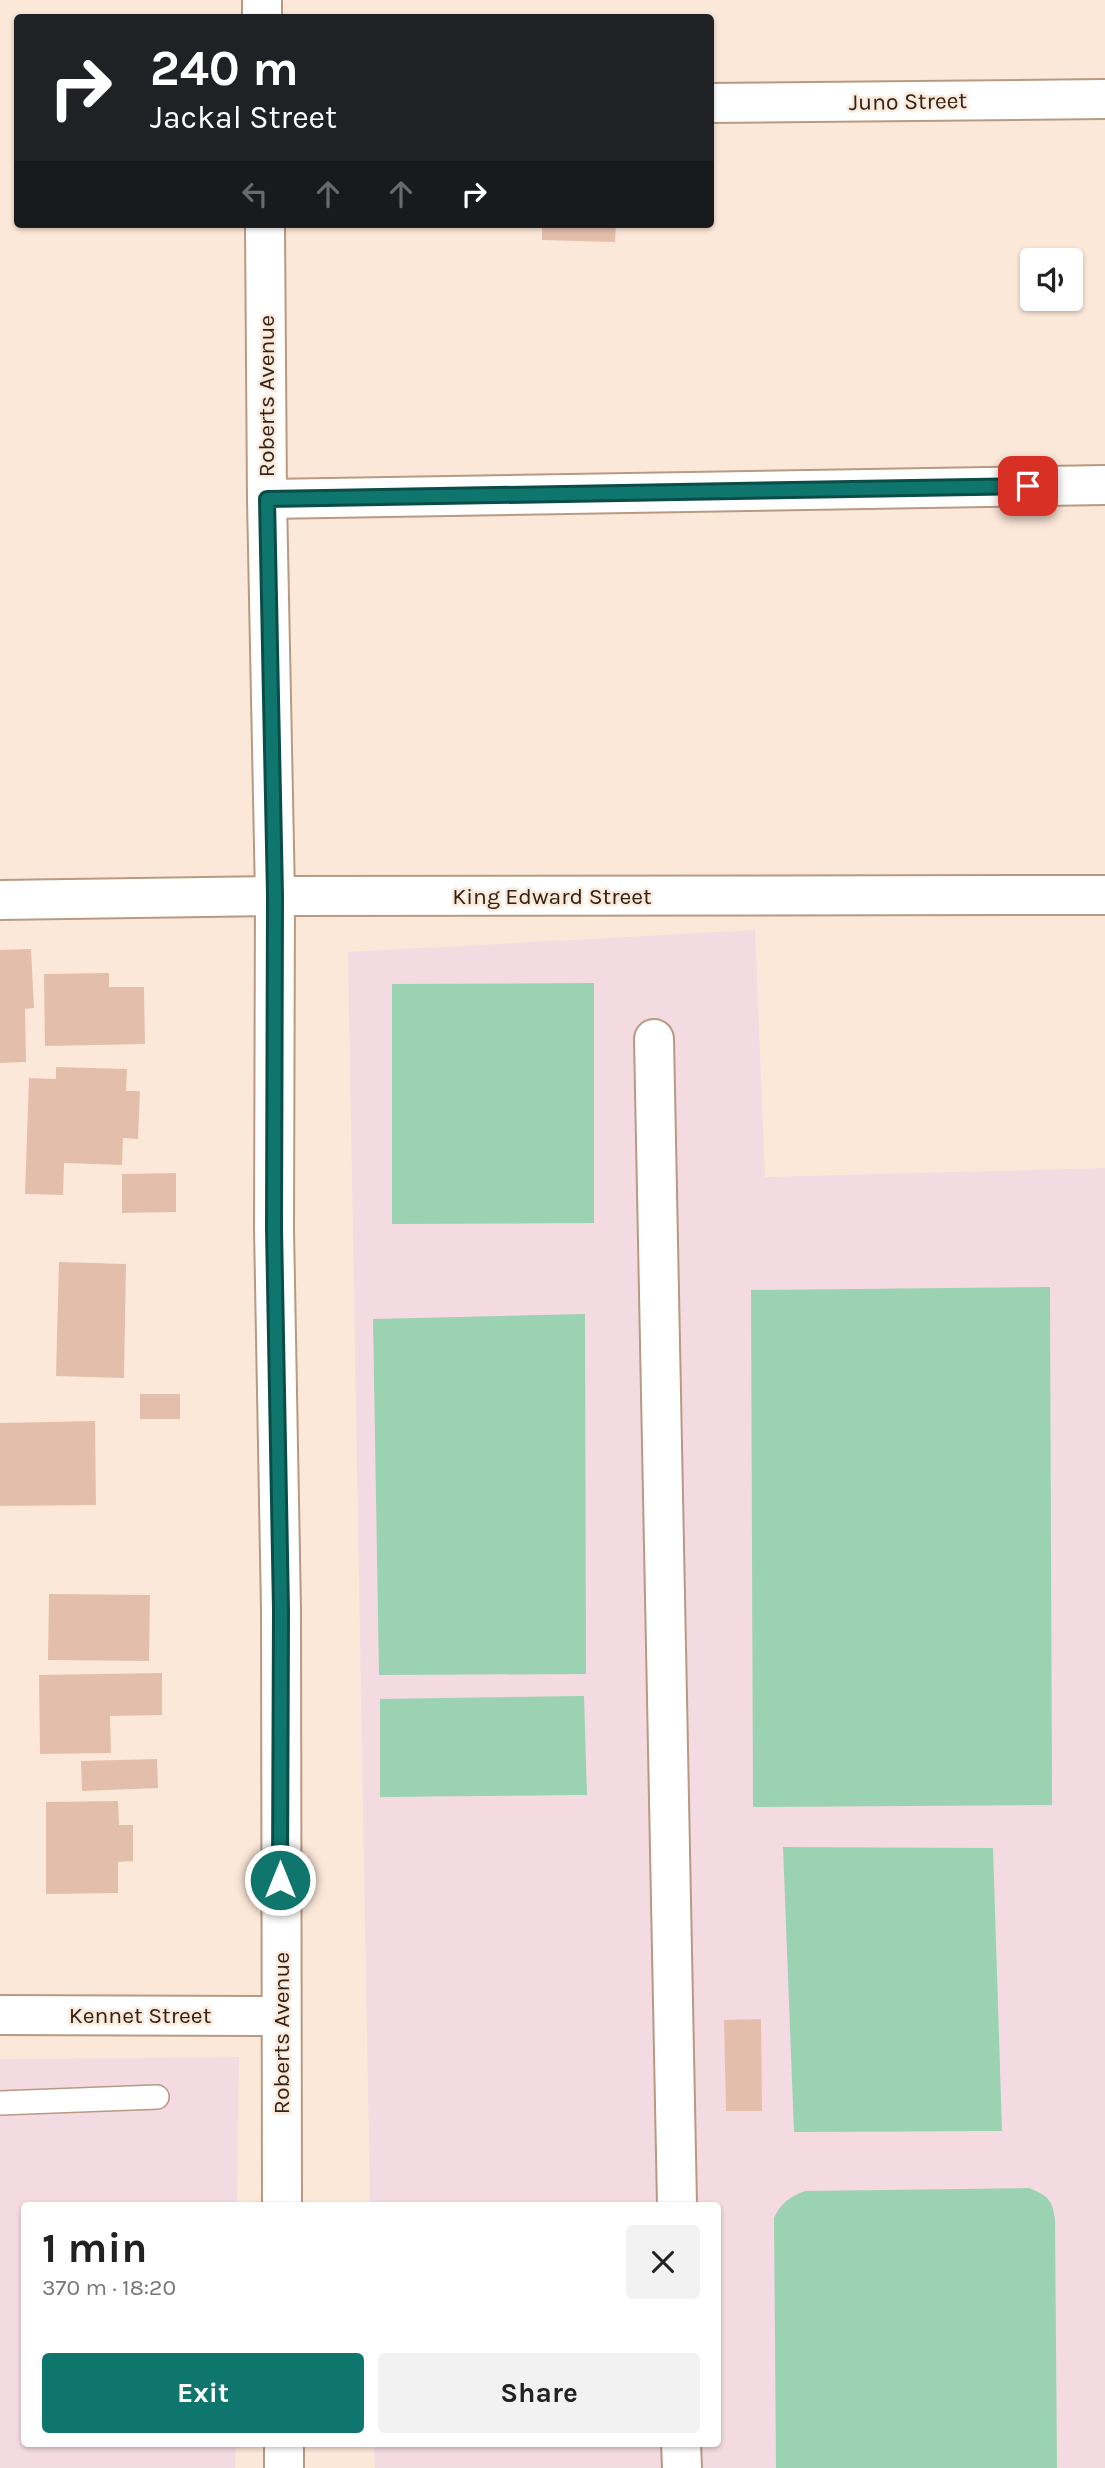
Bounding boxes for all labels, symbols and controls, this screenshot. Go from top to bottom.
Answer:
text: 240 m [150,40,299,97]
icon: right [35,42,126,133]
street label: Juno Street [849,87,968,116]
text: Jackal Street [150,99,337,136]
icon: left [236,175,274,213]
icon: ahead [309,175,347,213]
icon: ahead [382,175,420,213]
icon: right [455,175,493,213]
map controls [1020,248,1083,311]
button: sound [1020,248,1083,311]
street label: Roberts Avenue [253,315,280,477]
pin [998,456,1058,516]
icon: arrive [1009,467,1047,505]
street label: King Edward Street [452,883,652,910]
position arrow [243,1843,317,1917]
street label: Roberts Avenue [268,1952,295,2114]
street label: Kennet Street [69,2002,212,2029]
text: 1 min [42,2223,147,2273]
button: close [626,2225,700,2299]
text: 370 m · 18:20 [42,2274,176,2301]
button: Exit [42,2353,364,2433]
button: Share [378,2353,700,2433]

